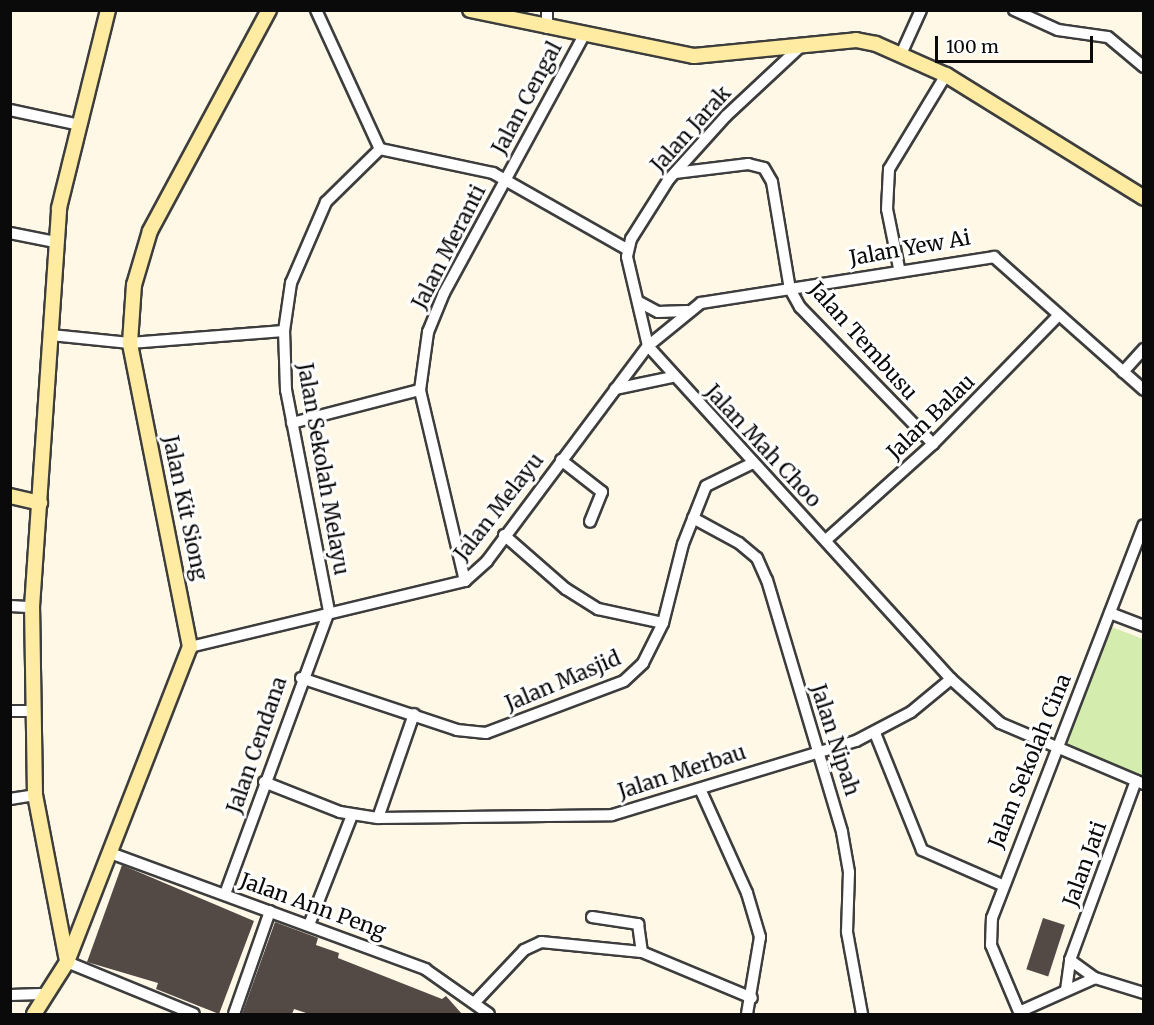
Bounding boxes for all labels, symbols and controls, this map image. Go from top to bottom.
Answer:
scale bar [938,24,1096,62]
text: 100 m [946,35,999,58]
street label: Jalan Cengal [487,37,567,159]
street label: Jalan Jarak [646,81,736,177]
street label: Jalan Meranti [407,181,491,313]
street label: Jalan Yew Ai [847,225,973,271]
street label: Jalan Tembusu [803,277,923,405]
street label: Jalan Sekolah Melayu [292,361,354,577]
street label: Jalan Balau [882,369,980,465]
street label: Jalan Mah Choo [700,379,826,513]
street label: Jalan Kit Siong [157,433,213,583]
street label: Jalan Melayu [449,448,549,566]
street label: Jalan Masjid [501,645,625,717]
street label: Jalan Sekolah Cina [984,670,1076,852]
street label: Jalan Cendana [222,673,292,817]
street label: Jalan Nipah [805,681,865,799]
street label: Jalan Merbau [615,739,749,805]
street label: Jalan Jati [1058,818,1112,910]
street label: Jalan Ann Peng [237,868,389,944]

